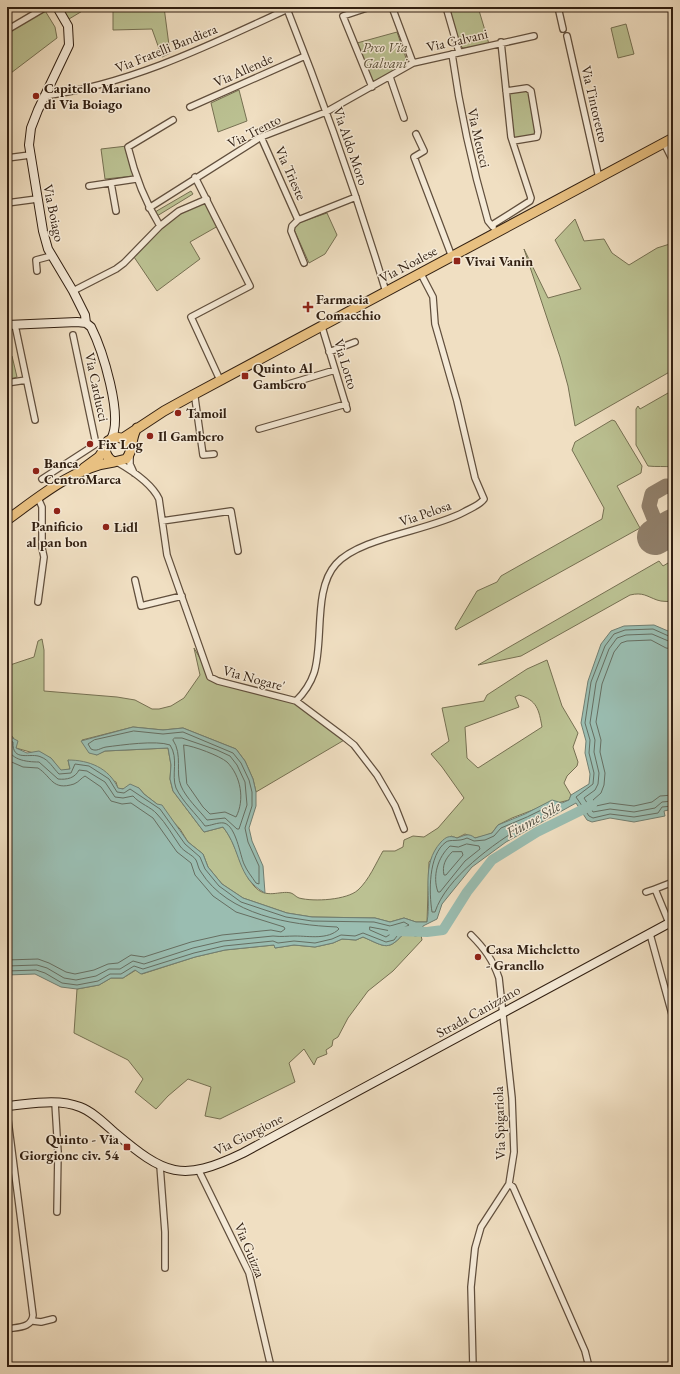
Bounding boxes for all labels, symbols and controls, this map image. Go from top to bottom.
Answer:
street label: Via Fratelli Bandiera [112,19,220,77]
street label: Via Galvani [425,24,490,56]
park label: Prco Via Galvani [362,38,408,72]
street label: Via Allende [211,49,276,91]
street label: Via Tintoretto [577,64,613,144]
place label: Capitello Mariano di Via Boiago [44,79,151,113]
marker: Capitello Mariano di Via Boiago [31,91,41,101]
street label: Via Aldo Moro [329,104,373,188]
street label: Via Meucci [463,106,495,170]
street label: Via Trento [224,110,284,152]
street label: Via Trieste [271,143,311,203]
street label: Via Boiago [39,183,69,243]
street label: Via Noalese [376,241,441,287]
place label: Vivai Vanin [465,252,533,270]
marker: Vivai Vanin [452,256,462,266]
place label: Farmacia Comacchio [316,290,381,324]
marker: Farmacia Comacchio [303,302,313,312]
street label: Via Lotto [330,337,362,391]
street label: Via Carducci [81,351,113,424]
place label: Quinto Al Gambero [253,359,313,393]
marker: Quinto Al Gambero [240,371,250,381]
place label: Tamoil [186,404,227,422]
marker: Tamoil [173,408,183,418]
place label: Il Gambero [158,427,224,445]
marker: Il Gambero [145,431,155,441]
place label: Fix Log [98,435,144,453]
marker: Fix Log [85,439,95,449]
place label: Banca CentroMarca [44,454,122,488]
marker: Banca CentroMarca [31,466,41,476]
street label: Via Pelosa [397,496,454,530]
marker: Panificio al pan bon [52,506,62,516]
place label: Panificio al pan bon [26,517,88,551]
place label: Lidl [114,518,138,536]
marker: Lidl [101,522,111,532]
street label: Via Nogare' [221,661,287,695]
water label: Fiume Sile [501,796,565,842]
place label: Casa Micheletto - Granello [486,940,580,974]
marker: Casa Micheletto - Granello [473,952,483,962]
street label: Strada Canizzano [433,980,523,1042]
street label: Via Spigariola [489,1086,509,1160]
street label: Via Giorgione [210,1109,286,1159]
place label: Quinto - Via Giorgione civ. 54 [19,1130,120,1164]
marker: Quinto - Via Giorgione civ. 54 [122,1142,132,1152]
street label: Via Guizza [230,1220,270,1281]

